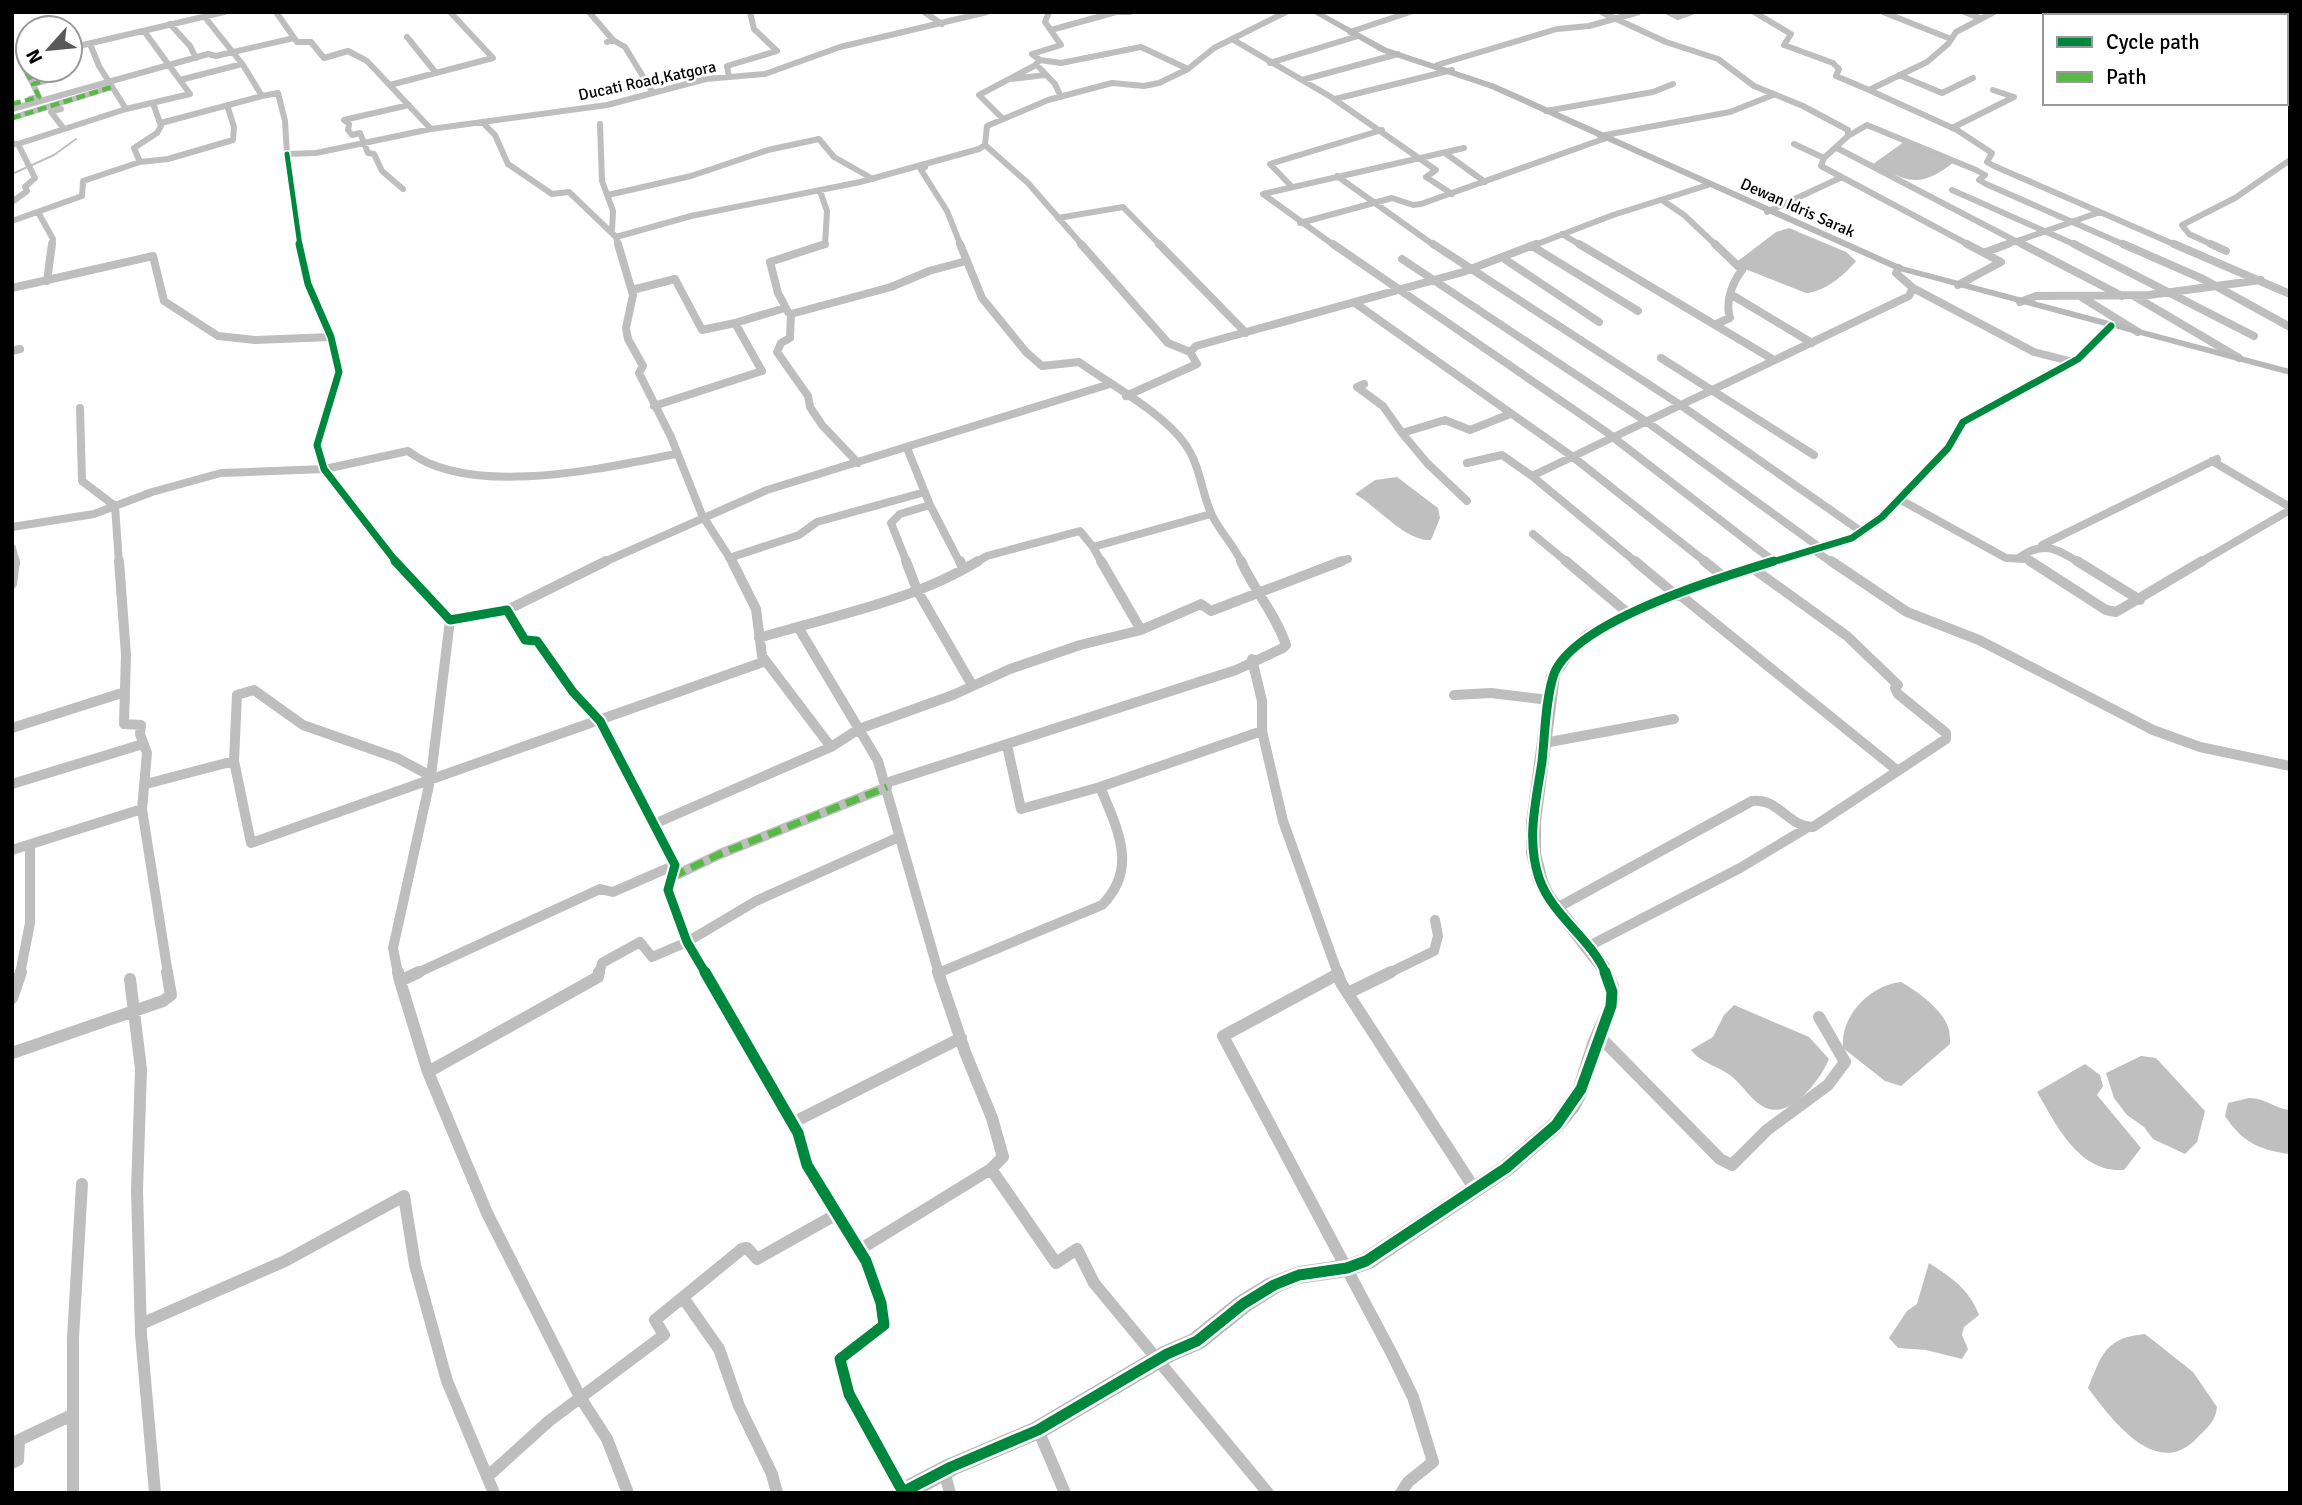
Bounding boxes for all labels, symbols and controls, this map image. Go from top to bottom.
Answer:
north arrow [14,14,84,84]
legend [2043,14,2288,105]
text: Cycle path [2106,29,2200,55]
text: N [21,45,48,68]
street label: Ducati Road,Katgora [576,57,718,105]
text: Path [2106,64,2147,90]
street label: Dewan Idris Sarak [1737,174,1858,242]

